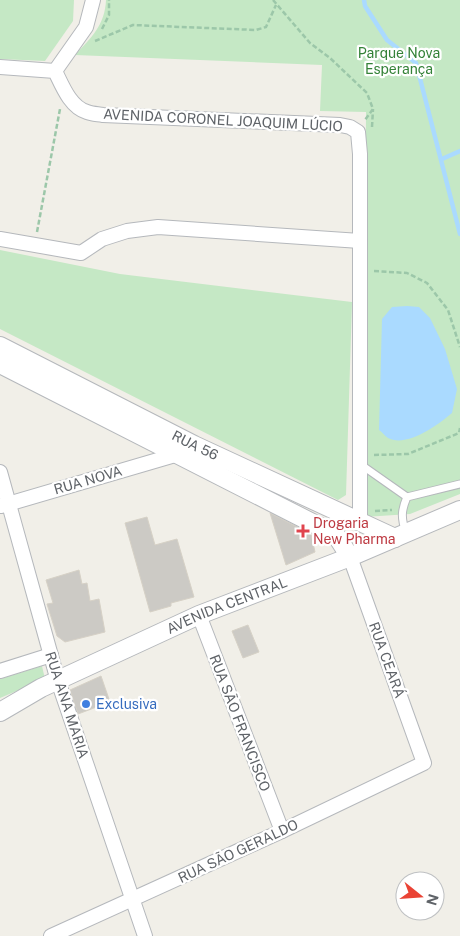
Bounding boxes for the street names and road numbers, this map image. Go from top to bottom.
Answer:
street label: AVENIDA CORONEL JOAQUIM LÚCIO [103,104,343,134]
street label: RUA 56 [169,427,221,463]
street label: RUA NOVA [52,463,124,497]
street label: AVENIDA CENTRAL [164,574,289,637]
street label: RUA CEARÁ [366,620,409,700]
street label: RUA ANA MARIA [42,650,92,761]
street label: RUA SÃO FRANCISCO [207,652,274,794]
street label: RUA SÃO GERALDO [175,815,301,886]

